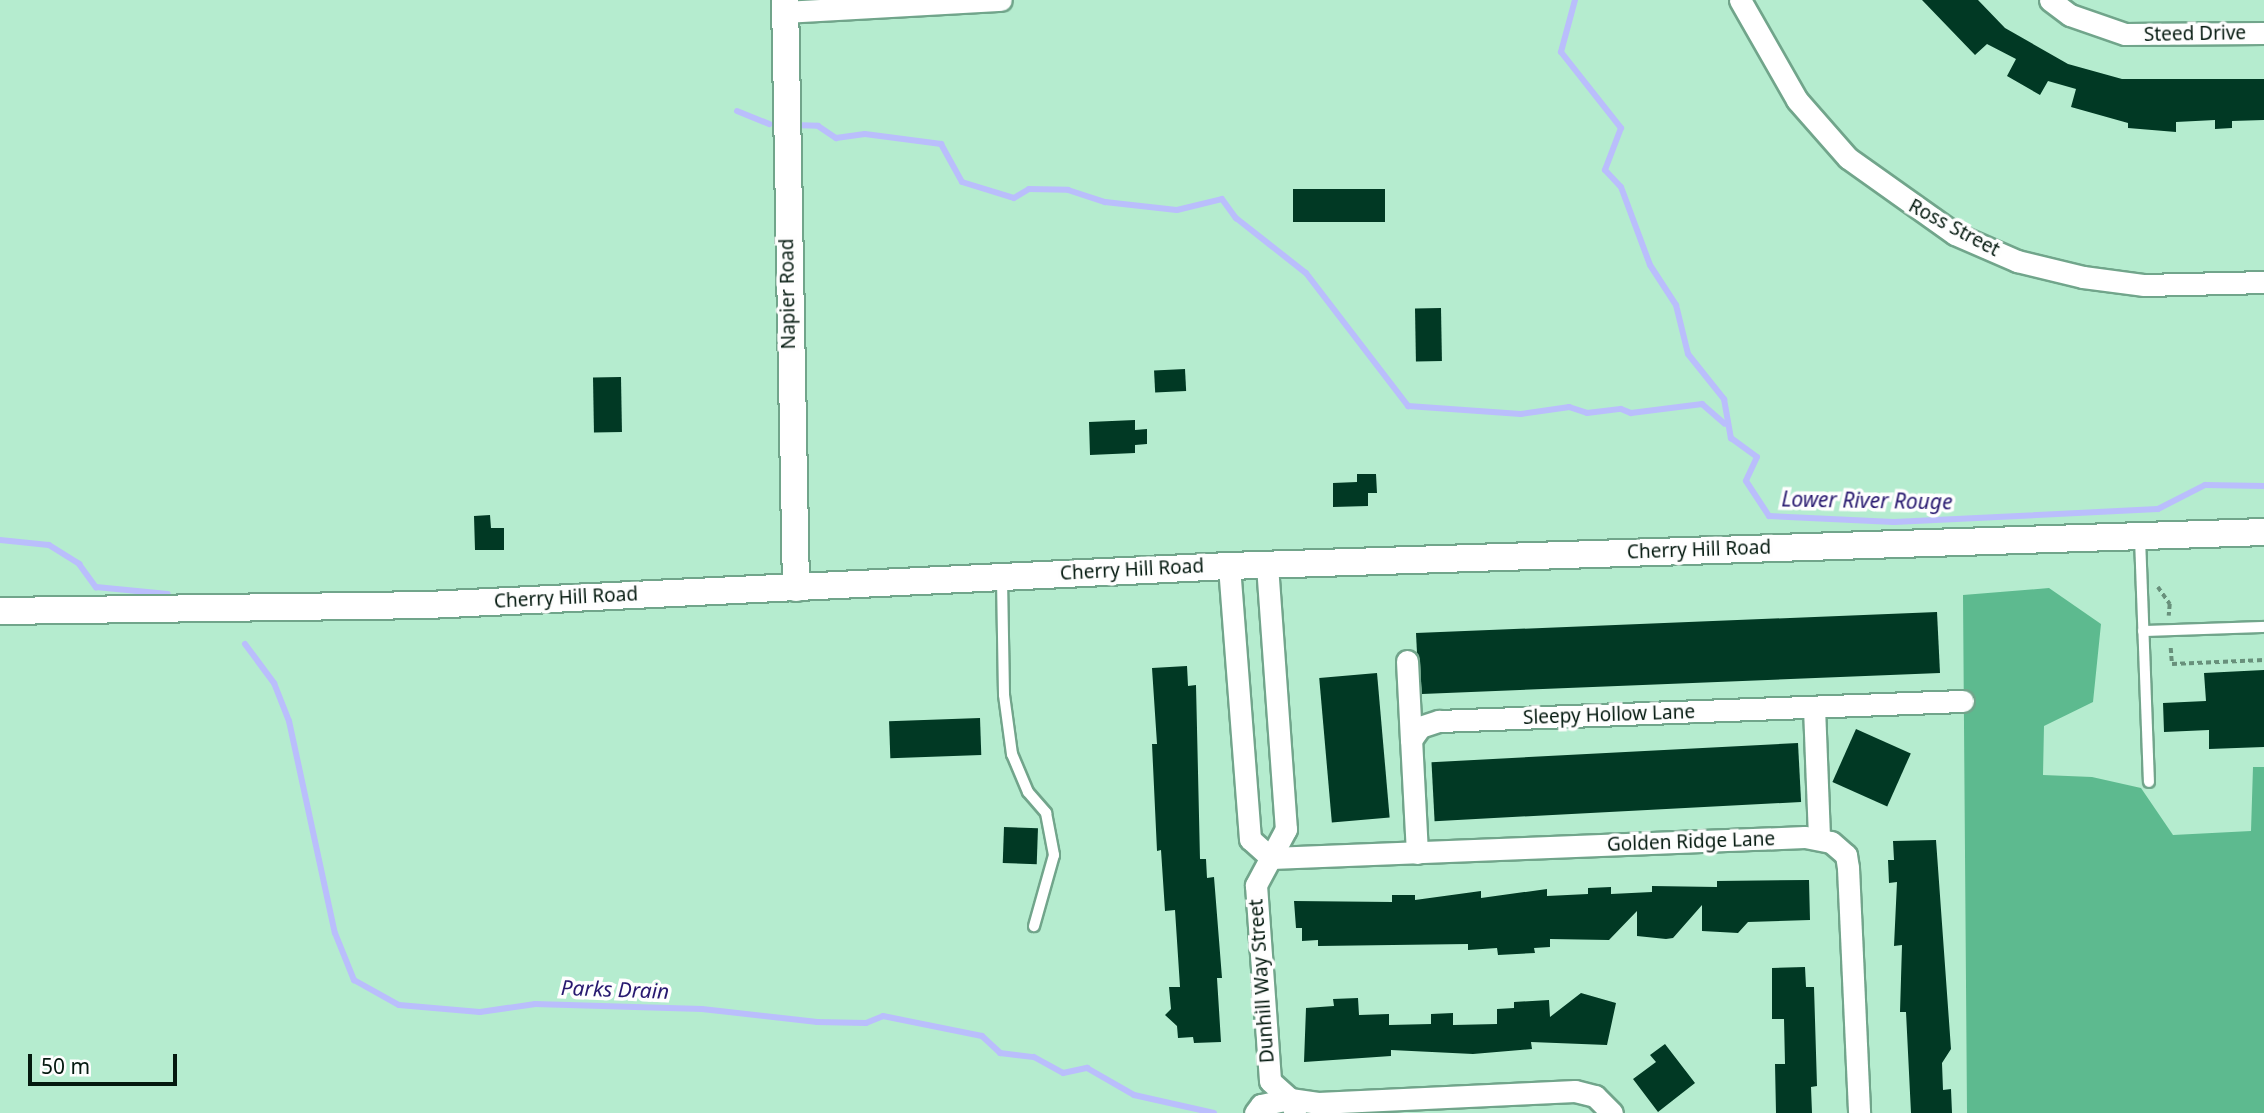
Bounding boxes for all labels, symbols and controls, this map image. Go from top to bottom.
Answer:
street label: Steed Drive [2144,22,2246,46]
street label: Ross Street [1905,195,2003,261]
street label: Napier Road [776,238,800,350]
water label: Lower River Rouge [1781,486,1953,514]
street label: Cherry Hill Road [1627,536,1771,564]
street label: Cherry Hill Road [1059,555,1205,585]
street label: Cherry Hill Road [493,583,639,613]
street label: Sleepy Hollow Lane [1523,701,1695,729]
street label: Golden Ridge Lane [1607,828,1775,856]
street label: Dunhill Way Street [1245,898,1279,1064]
water label: Parks Drain [560,975,670,1003]
scale bar [32,1040,180,1084]
text: 50 m [41,1052,90,1080]

